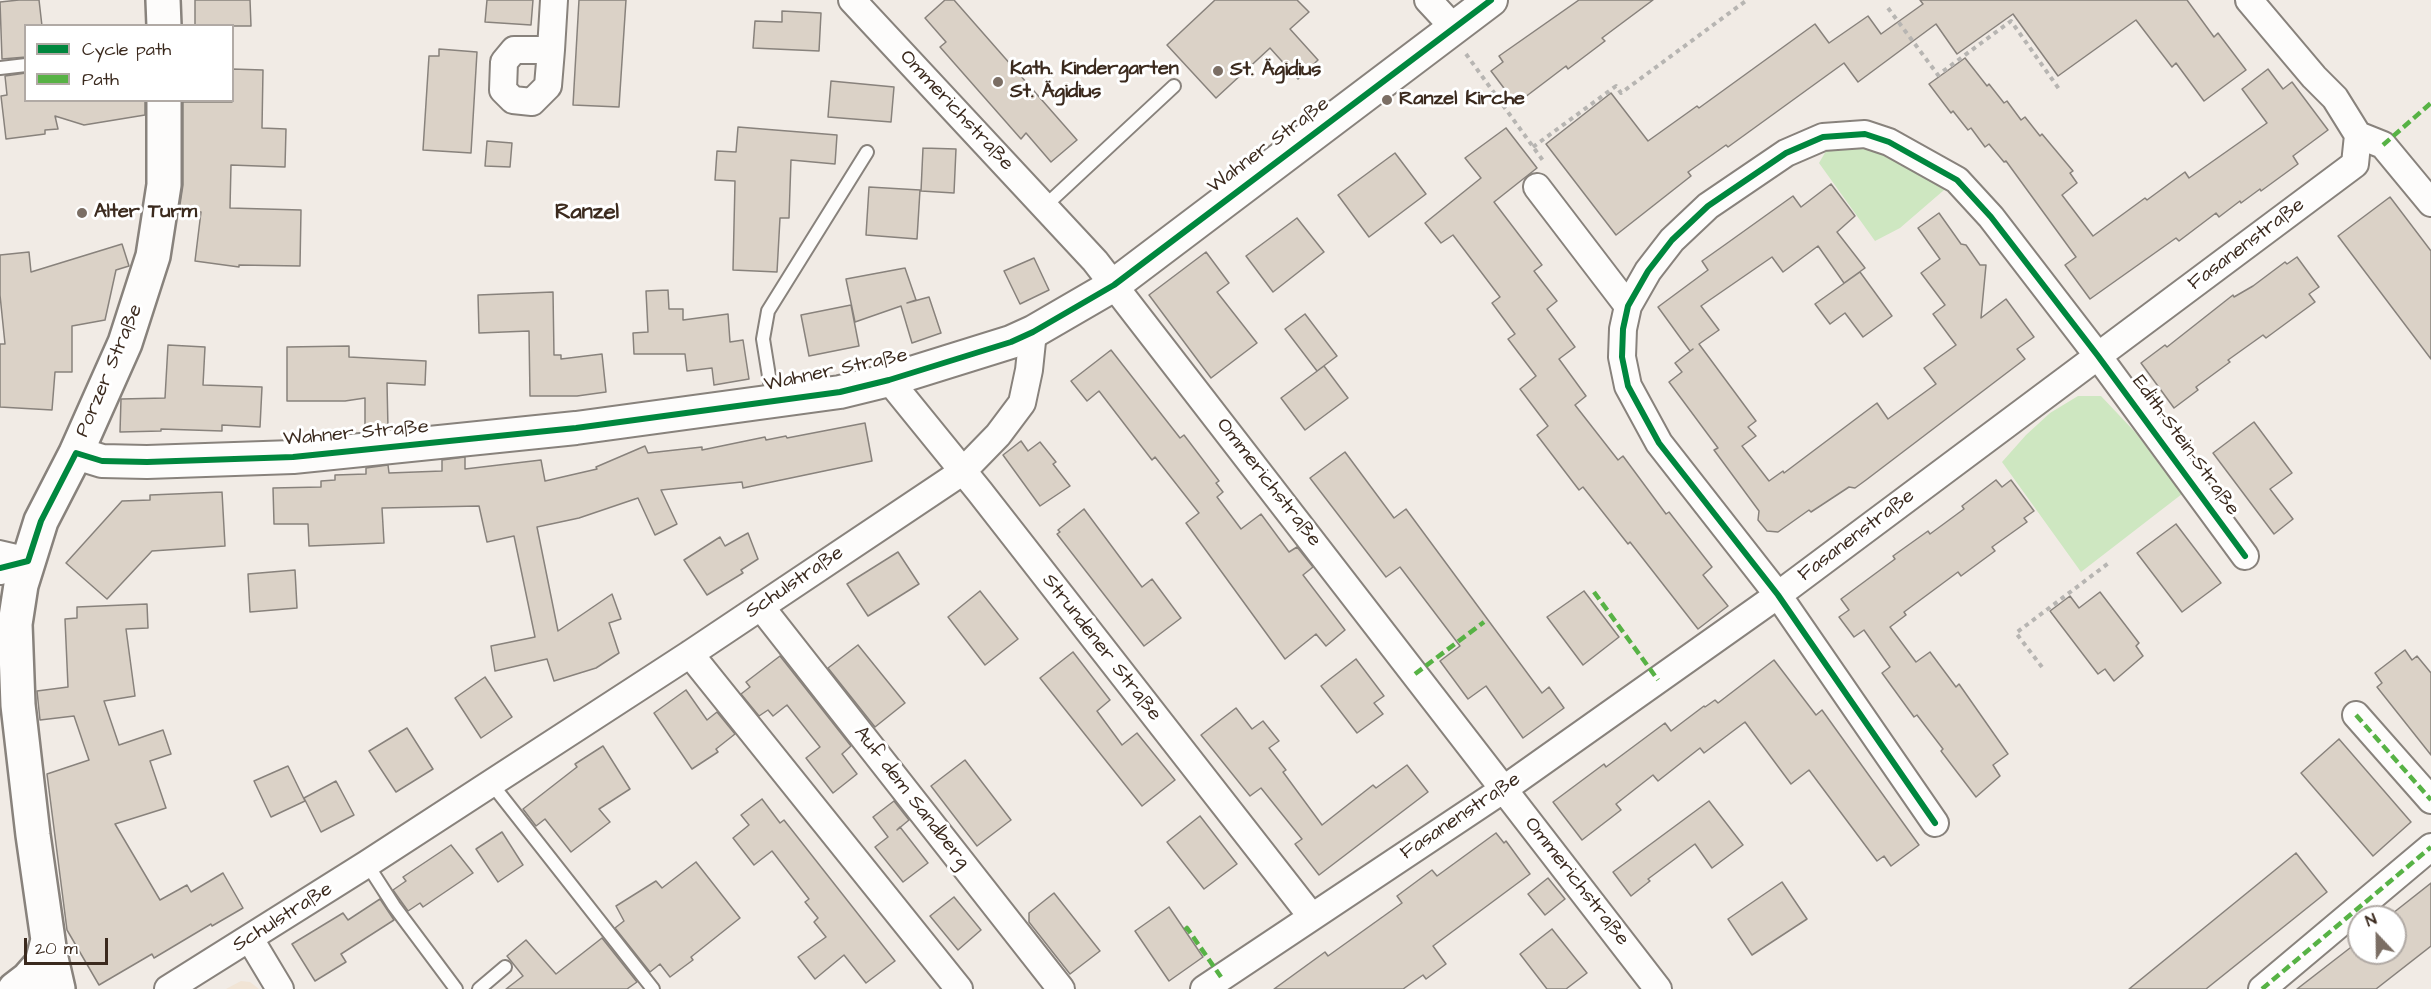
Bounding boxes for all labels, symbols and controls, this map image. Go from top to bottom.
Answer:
legend [24,24,234,102]
text: Cycle path [82,37,171,62]
street label: Ommerichstraße [894,46,1018,176]
place label: Kath. Kindergarten St. Ägidius [1010,58,1179,105]
place label: St. Ägidius [1230,59,1321,83]
marker: St. Ägidius [1211,64,1225,78]
text: Path [82,67,119,92]
marker: Kath. Kindergarten St. Ägidius [991,75,1005,89]
place label: Ranzel Kirche [1399,88,1525,112]
street label: Wahner Straße [1204,93,1334,199]
marker: Ranzel Kirche [1380,93,1394,107]
street label: Fasanenstraße [2184,193,2310,297]
district label: Ranzel [555,200,619,226]
place label: Alter Turm [94,201,197,225]
marker: Alter Turm [75,206,89,220]
street label: Porzer Straße [71,301,149,441]
street label: Wahner Straße [762,344,910,398]
street label: Edith-Stein-Straße [2126,371,2244,521]
street label: Ommerichstraße [1210,414,1326,552]
street label: Wahner Straße [282,416,430,452]
street label: Fasanenstraße [1794,484,1920,588]
street label: Schulstraße [741,541,849,625]
street label: Strundener Straße [1036,570,1166,726]
street label: Auf dem Sandberg [848,722,974,874]
street label: Fasanenstraße [1396,768,1526,866]
street label: Ommerichstraße [1518,813,1634,951]
street label: Schulstraße [229,878,337,958]
north arrow [2347,905,2407,965]
text: N [2362,908,2380,932]
scale bar [27,926,111,964]
text: 20 m [35,936,78,961]

